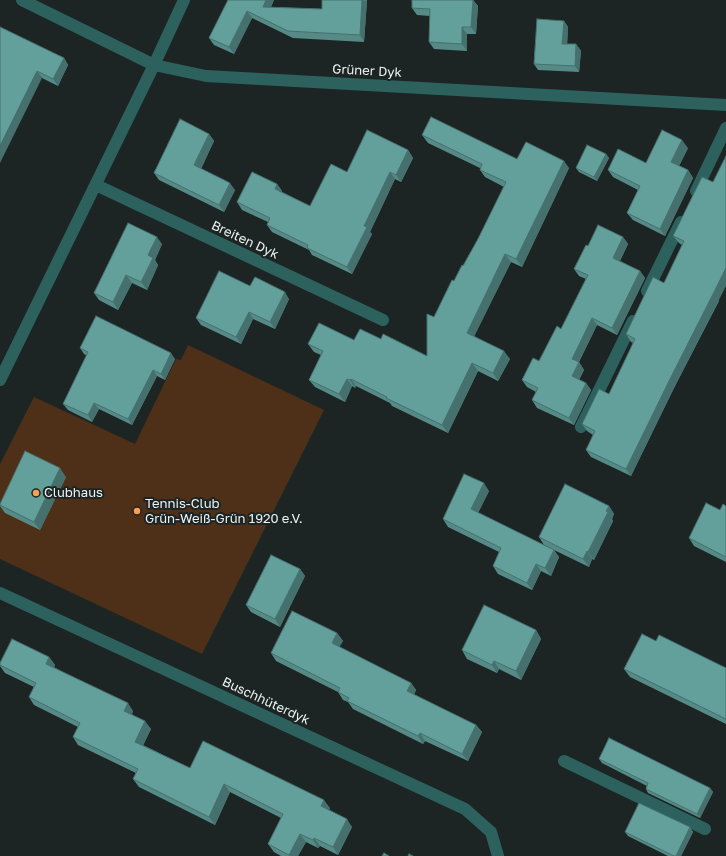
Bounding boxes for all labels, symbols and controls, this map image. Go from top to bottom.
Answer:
street label: Grüner Dyk [332,61,402,81]
street label: Breiten Dyk [209,218,281,262]
place label: Clubhaus [44,485,103,501]
marker: Clubhaus [31,488,41,498]
place label: Tennis-Club Grün-Weiß-Grün 1920 e.V. [145,496,303,527]
marker: Tennis-Club Grün-Weiß-Grün 1920 e.V. [132,506,142,516]
street label: Buschhüterdyk [220,674,312,728]

